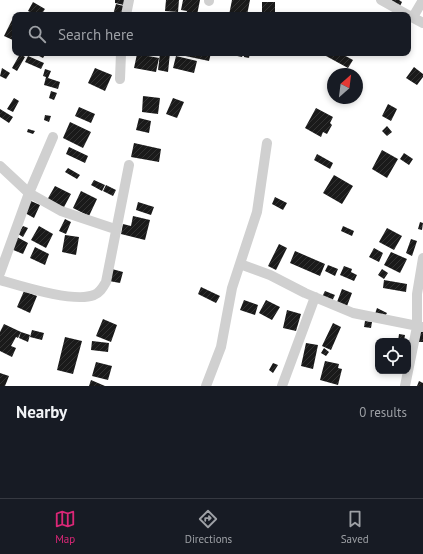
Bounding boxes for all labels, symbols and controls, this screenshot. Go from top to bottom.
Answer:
search box [12,12,411,56]
icon: search [26,23,48,45]
text: Search here [58,25,134,44]
north arrow [327,68,363,104]
map controls [375,338,411,374]
button: locate [375,338,411,374]
text: Nearby [16,401,67,423]
text: 0 results [359,404,407,421]
tab: Map [54,508,76,546]
tab: Directions [185,508,232,546]
tab: Saved [341,508,369,546]

